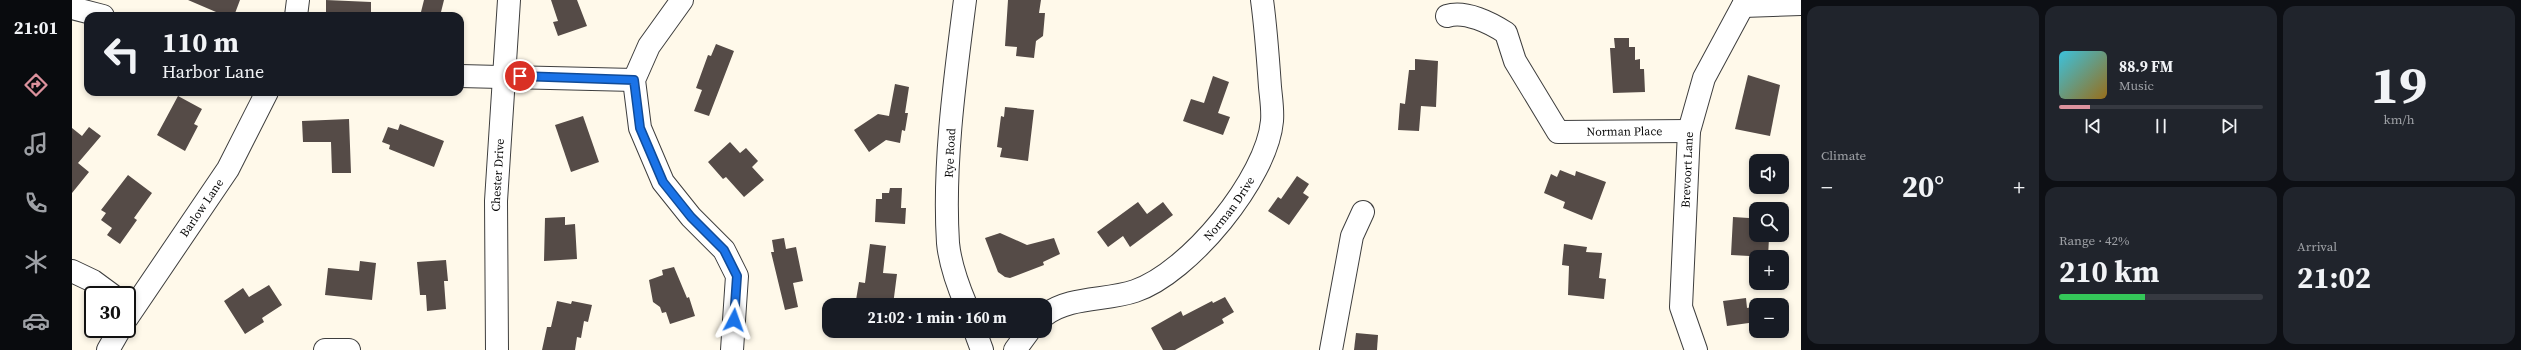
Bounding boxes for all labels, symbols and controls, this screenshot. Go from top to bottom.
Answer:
text: 21:01 [14,15,58,40]
text: 110 m [162,23,239,61]
icon: left [96,28,148,80]
text: 19 [2371,49,2427,120]
text: 88.9 FM [2119,56,2173,77]
text: Harbor Lane [162,59,264,84]
pin [503,59,537,93]
icon: arrive [509,65,531,87]
icon: directions [22,71,50,99]
text: Music [2119,77,2154,94]
text: km/h [2384,111,2414,128]
icon: previous [2082,115,2104,137]
icon: pause [2150,115,2172,137]
icon: next [2218,115,2240,137]
street label: Norman Place [1586,123,1662,140]
street label: Rye Road [941,128,959,178]
icon: music [22,130,50,158]
street label: Brevoort Lane [1678,131,1697,208]
street label: Chester Drive [488,138,508,212]
text: Climate [1821,147,1866,164]
map controls [1749,154,1789,338]
button: sound [1749,154,1789,194]
text: 20° [1902,166,1944,207]
text: − [1821,172,1833,202]
text: + [2013,172,2025,202]
street label: Norman Drive [1200,174,1258,244]
street label: Barlow Lane [176,176,227,240]
icon: phone [22,189,50,217]
button: search [1749,202,1789,242]
text: Range · 42% [2059,232,2130,249]
text: Arrival [2297,238,2337,255]
icon: climate [22,248,50,276]
button: + [1749,250,1789,290]
text: 210 km [2059,251,2159,292]
text: 21:02 [2297,257,2371,298]
speed limit sign: 30 [84,286,136,338]
button: − [1749,298,1789,338]
position arrow [713,299,755,341]
icon: car [22,307,50,335]
text: 21:02 · 1 min · 160 m [868,307,1007,328]

